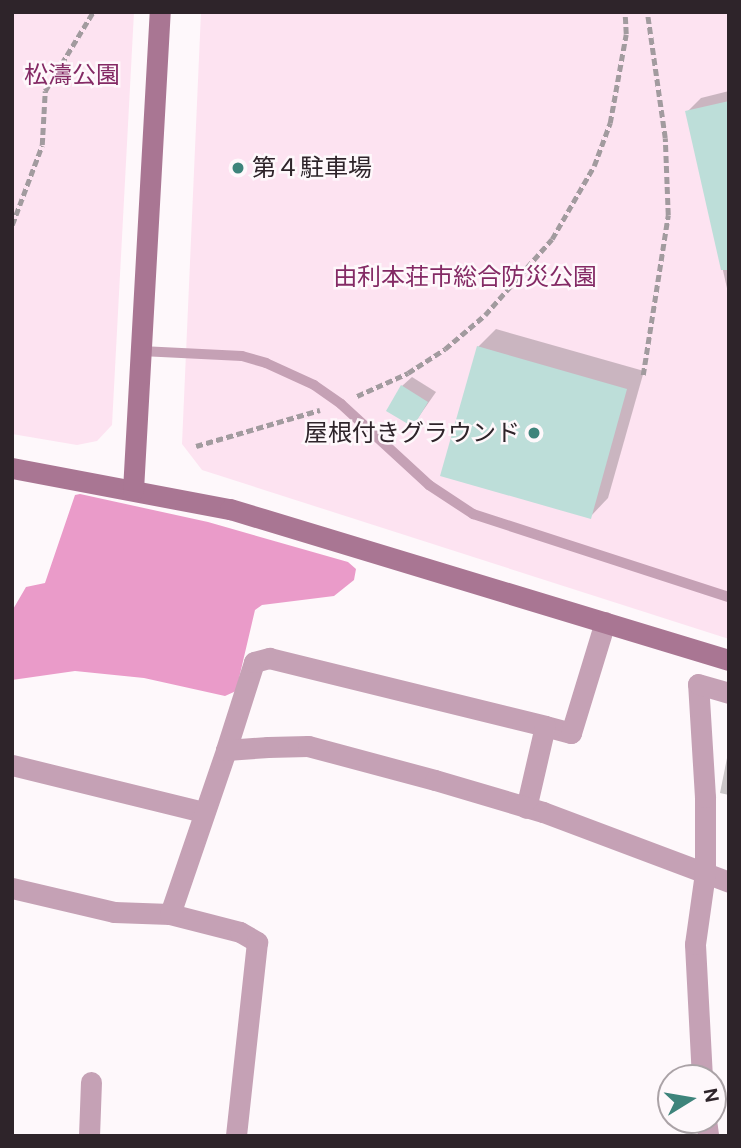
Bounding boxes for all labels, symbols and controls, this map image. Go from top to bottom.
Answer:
park label: 松濤公園 [24,61,120,89]
place label: 第４駐車場 [252,154,372,182]
marker: 第４駐車場 [230,160,246,176]
park label: 由利本荘市総合防災公園 [333,263,597,291]
place label: 屋根付きグラウンド [304,419,520,447]
marker: 屋根付きグラウンド [526,425,542,441]
north arrow [657,1064,727,1134]
text: N [698,1086,725,1104]

